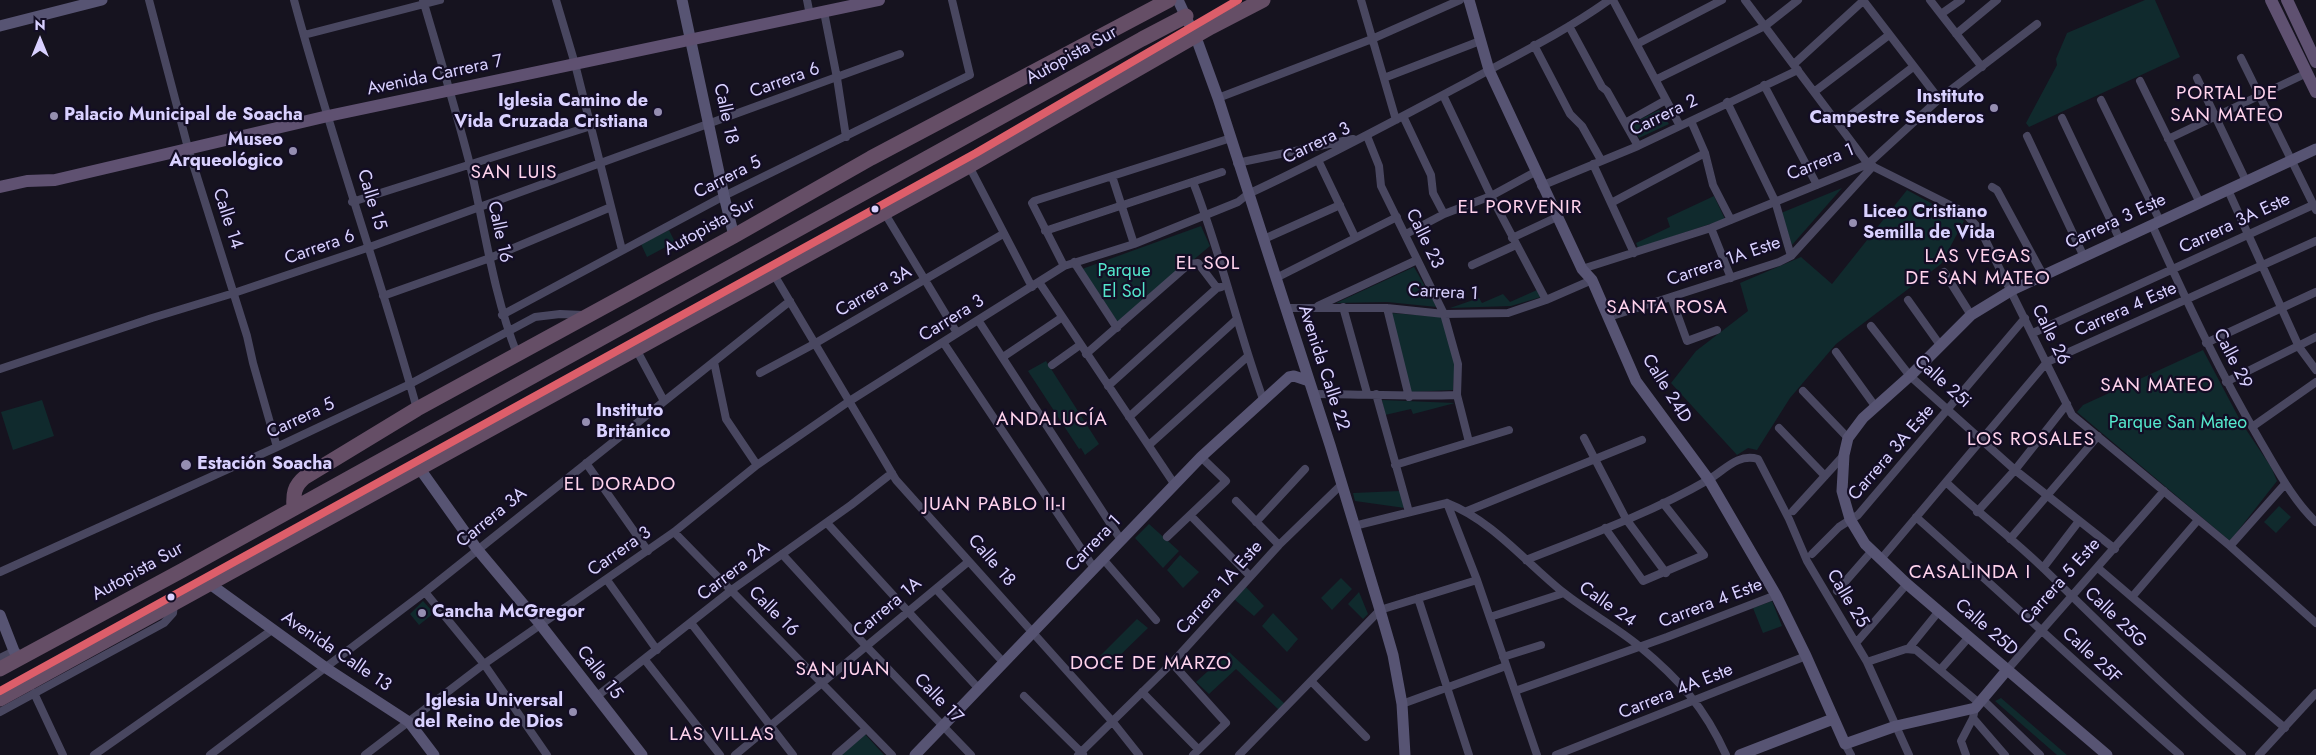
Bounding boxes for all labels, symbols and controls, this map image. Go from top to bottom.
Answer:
north arrow [15,15,65,65]
text: N [34,15,46,35]
street label: Autopista Sur [1023,22,1121,90]
street label: Avenida Carrera 7 [365,51,505,101]
street label: Carrera 6 [747,58,823,104]
street label: Calle 18 [708,81,742,147]
district label: PORTAL DE SAN MATEO [2169,83,2285,127]
place label: Instituto Campestre Senderos [1809,87,1984,130]
street label: Carrera 2 [1627,90,1701,142]
place label: Iglesia Camino de Vida Cruzada Cristiana [454,91,648,134]
marker: Instituto Campestre Senderos [1988,102,2000,114]
place label: Palacio Municipal de Soacha [64,105,303,127]
marker: Iglesia Camino de Vida Cruzada Cristiana [652,106,664,118]
marker: Palacio Municipal de Soacha [48,110,60,122]
street label: Carrera 3 [1280,118,1354,170]
place label: Museo Arqueológico [169,130,283,172]
street label: Carrera 1 [1784,140,1858,186]
marker: Museo Arqueológico [287,145,299,157]
street label: Carrera 5 [691,152,765,204]
district label: SAN LUIS [470,162,558,184]
street label: Calle 15 [352,167,390,233]
street label: Calle 14 [207,186,247,252]
street label: Carrera 3 Este [2062,189,2170,255]
street label: Carrera 3A Este [2176,189,2294,259]
street label: Autopista Sur [661,193,759,261]
district label: EL PORVENIR [1456,197,1584,219]
street label: Calle 16 [482,199,516,265]
place label: Liceo Cristiano Semilla de Vida [1863,202,1995,244]
unlabelled marker [870,204,880,214]
street label: Calle 23 [1400,206,1448,272]
marker: Liceo Cristiano Semilla de Vida [1847,217,1859,229]
street label: Carrera 6 [282,226,358,270]
street label: Carrera 1A Este [1664,232,1784,292]
district label: LAS VEGAS DE SAN MATEO [1904,246,2052,290]
district label: EL SOL [1175,253,1241,275]
park label: Parque El Sol [1098,261,1150,304]
street label: Carrera 3A [832,262,916,322]
street label: Carrera 4 Este [2072,278,2180,342]
street label: Carrera 1 [1407,280,1479,306]
street label: Carrera 3 [916,291,988,347]
district label: SANTA ROSA [1605,297,1729,319]
street label: Calle 26 [2026,301,2074,369]
street label: Avenida Calle 22 [1293,302,1353,434]
street label: Calle 29 [2208,325,2256,393]
street label: Calle 24D [1636,351,1696,427]
street label: Calle 25i [1909,351,1975,413]
district label: SAN MATEO [2099,375,2215,397]
street label: Carrera 5 [263,394,339,444]
place label: Instituto Británico [596,401,671,444]
street label: Carrera 3A Este [1844,401,1940,505]
district label: ANDALUCÍA [995,409,1109,431]
park label: Parque San Mateo [2109,413,2247,435]
marker: Instituto Británico [580,416,592,428]
district label: LOS ROSALES [1966,429,2096,451]
place label: Estación Soacha [197,454,332,476]
marker: Estación Soacha [179,458,193,472]
district label: EL DORADO [563,474,677,496]
street label: Carrera 3A [453,483,531,553]
district label: JUAN PABLO II-I [921,494,1069,516]
street label: Carrera 1 [1062,511,1126,577]
street label: Carrera 3 [584,522,656,582]
street label: Calle 18 [963,531,1019,591]
street label: Carrera 5 Este [2017,534,2105,630]
street label: Carrera 1A Este [1172,537,1268,639]
street label: Autopista Sur [89,538,187,606]
street label: Carrera 2A [694,538,774,606]
district label: CASALINDA I [1907,562,2033,584]
street label: Calle 25 [1821,566,1873,632]
street label: Carrera 1A [849,573,927,643]
street label: Carrera 4 Este [1656,574,1766,634]
street label: Calle 24 [1574,578,1640,632]
street label: Calle 16 [743,582,803,642]
street label: Calle 25G [2079,583,2151,653]
unlabelled marker [166,592,176,602]
street label: Calle 25D [1950,595,2022,661]
place label: Cancha McGregor [432,602,585,624]
street label: Avenida Calle 13 [277,607,395,697]
marker: Cancha McGregor [416,607,428,619]
street label: Calle 25F [2057,623,2125,689]
street label: Calle 15 [571,642,627,704]
district label: DOCE DE MARZO [1068,653,1234,675]
district label: SAN JUAN [794,659,892,681]
street label: Carrera 4A Este [1616,659,1736,725]
street label: Calle 17 [909,669,967,729]
place label: Iglesia Universal del Reino de Dios [414,691,563,734]
marker: Iglesia Universal del Reino de Dios [567,706,579,718]
district label: LAS VILLAS [668,724,776,746]

